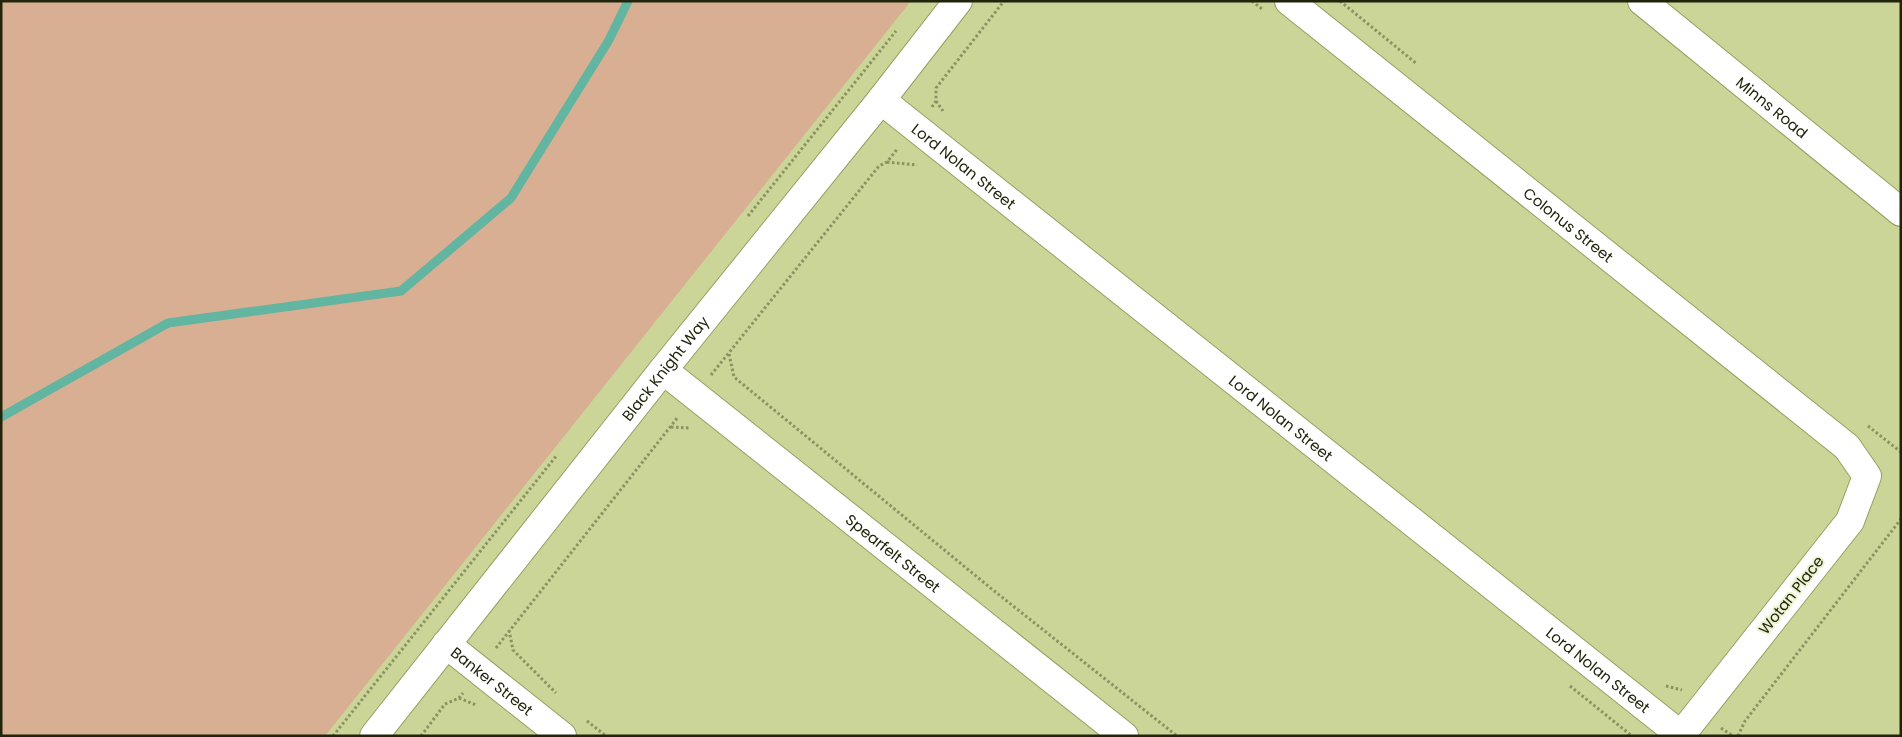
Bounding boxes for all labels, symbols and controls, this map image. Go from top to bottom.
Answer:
street label: Minns Road [1732,72,1812,143]
street label: Lord Nolan Street [908,118,1020,214]
street label: Colonus Street [1519,182,1618,267]
street label: Black Knight Way [617,311,714,425]
street label: Lord Nolan Street [1225,370,1338,466]
street label: Spearfelt Street [842,509,945,597]
street label: Wotan Place [1754,551,1828,639]
street label: Lord Nolan Street [1542,622,1655,717]
street label: Banker Street [447,641,538,720]

